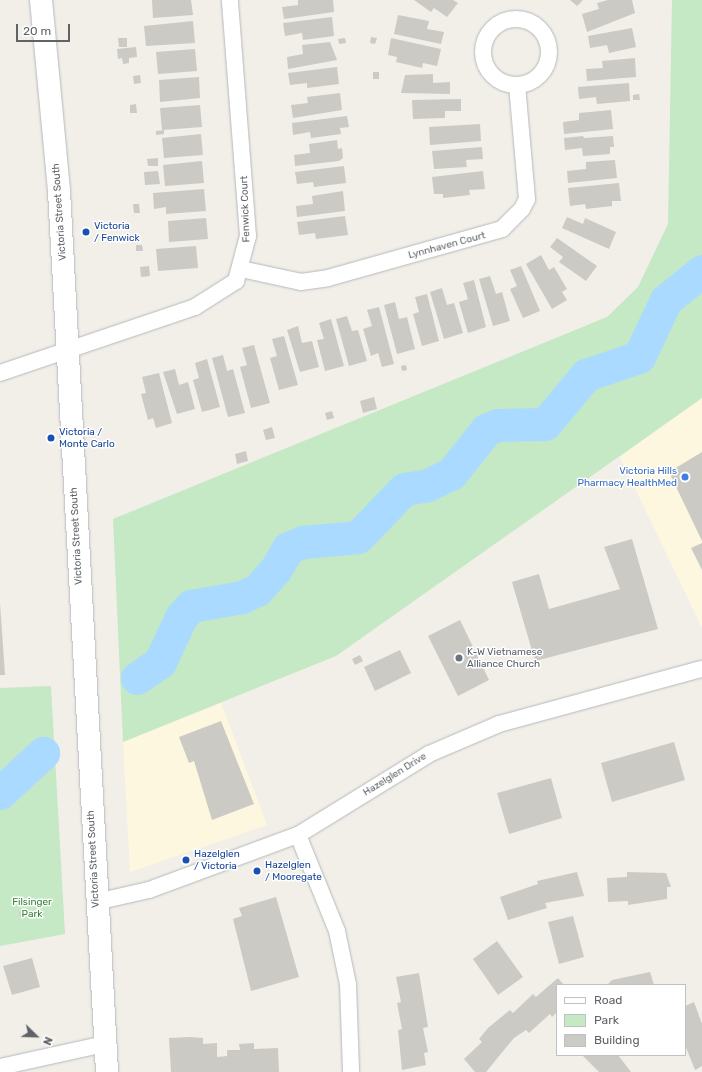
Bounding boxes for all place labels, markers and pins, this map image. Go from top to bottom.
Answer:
place label: Victoria / Fenwick [94,220,140,244]
marker: Victoria / Fenwick [81,227,91,237]
place label: Victoria / Monte Carlo [59,426,115,450]
marker: Victoria / Monte Carlo [46,433,56,443]
place label: Victoria Hills Pharmacy HealthMed [577,465,677,488]
marker: Victoria Hills Pharmacy HealthMed [680,472,690,482]
place label: K-W Vietnamese Alliance Church [467,646,543,670]
marker: K-W Vietnamese Alliance Church [454,653,464,663]
place label: Hazelglen / Victoria [194,848,240,872]
marker: Hazelglen / Victoria [181,855,191,865]
place label: Hazelglen / Mooregate [265,859,322,882]
marker: Hazelglen / Mooregate [252,866,262,876]

